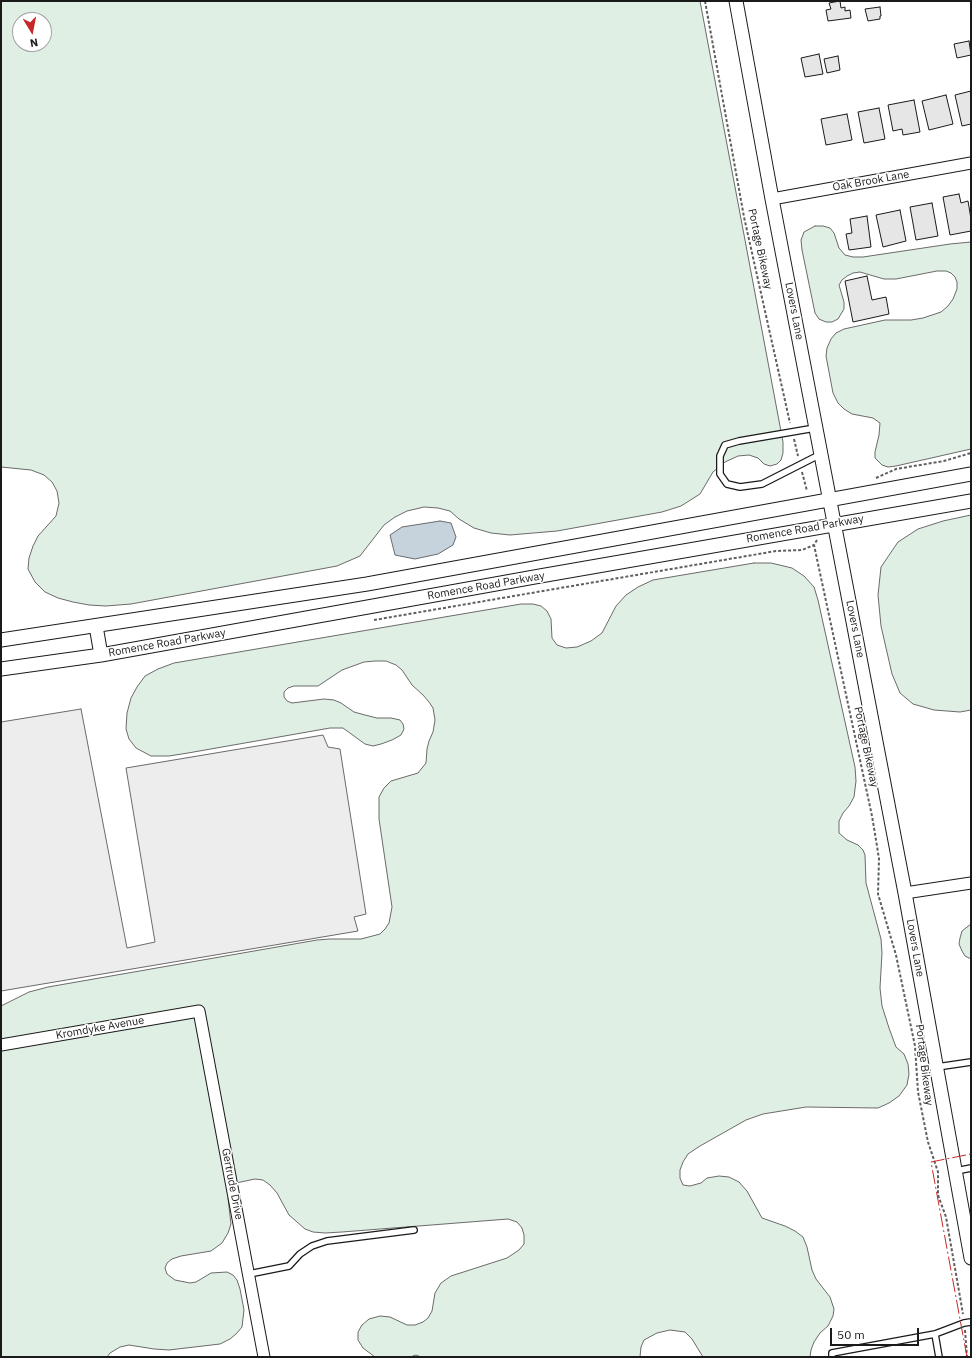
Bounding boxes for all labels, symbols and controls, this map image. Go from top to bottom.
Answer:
north arrow [12,12,52,52]
text: N [29,35,39,50]
street label: Oak Brook Lane [832,168,910,194]
street label: Portage Bikeway [745,208,775,290]
street label: Lovers Lane [782,281,806,341]
street label: Romence Road Parkway [745,512,865,546]
street label: Romence Road Parkway [426,569,546,603]
street label: Lovers Lane [843,599,867,659]
street label: Romence Road Parkway [107,626,227,660]
street label: Portage Bikeway [851,706,881,788]
street label: Lovers Lane [903,918,927,978]
street label: Kromdyke Avenue [55,1014,145,1042]
street label: Portage Bikeway [912,1024,936,1106]
street label: Gertrude Drive [219,1147,245,1221]
scale bar [832,1320,921,1346]
text: 50 m [837,1327,865,1342]

